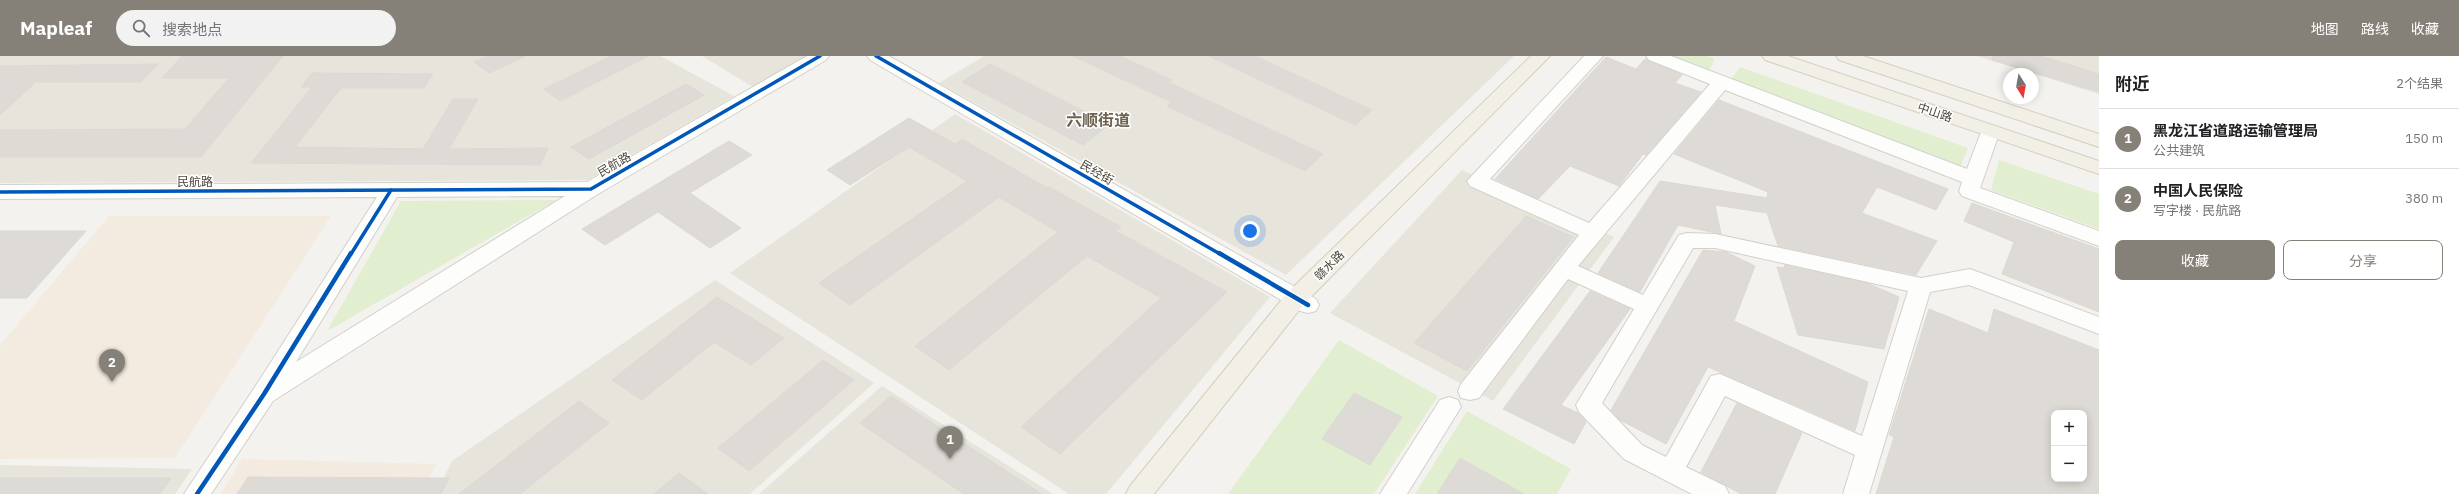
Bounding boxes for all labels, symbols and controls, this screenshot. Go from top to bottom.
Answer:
search box [116,10,396,46]
text: Mapleaf [20,16,92,40]
icon: search [130,17,152,39]
text: 搜索地点 [162,20,222,39]
text: 地图 [2311,20,2339,38]
text: 路线 [2361,20,2389,38]
text: 收藏 [2411,20,2439,38]
north arrow [2003,68,2039,104]
text: 附近 [2115,73,2149,95]
text: 2个结果 [2396,75,2443,92]
street label: 中山路 [1916,99,1954,125]
district label: 六顺街道 [1066,110,1130,130]
text: 黑龙江省道路运输管理局 [2153,121,2318,140]
text: 1 [2124,130,2132,147]
text: 150 m [2405,130,2443,147]
text: 公共建筑 [2153,142,2205,159]
street label: 民航路 [595,149,633,179]
street label: 民经街 [1078,157,1116,187]
street label: 民航路 [177,174,213,189]
text: 中国人民保险 [2153,181,2243,200]
text: 2 [2124,190,2132,207]
text: 380 m [2405,190,2443,207]
text: 写字楼 · 民航路 [2153,202,2241,219]
your location [1240,221,1260,241]
button: 收藏 [2115,240,2275,280]
button: 分享 [2283,240,2443,280]
street label: 赣水路 [1311,247,1347,283]
pin: 2 [99,349,125,382]
map controls [2051,410,2087,482]
button: + [2051,410,2087,446]
pin: 1 [937,426,963,459]
button: − [2051,446,2087,482]

